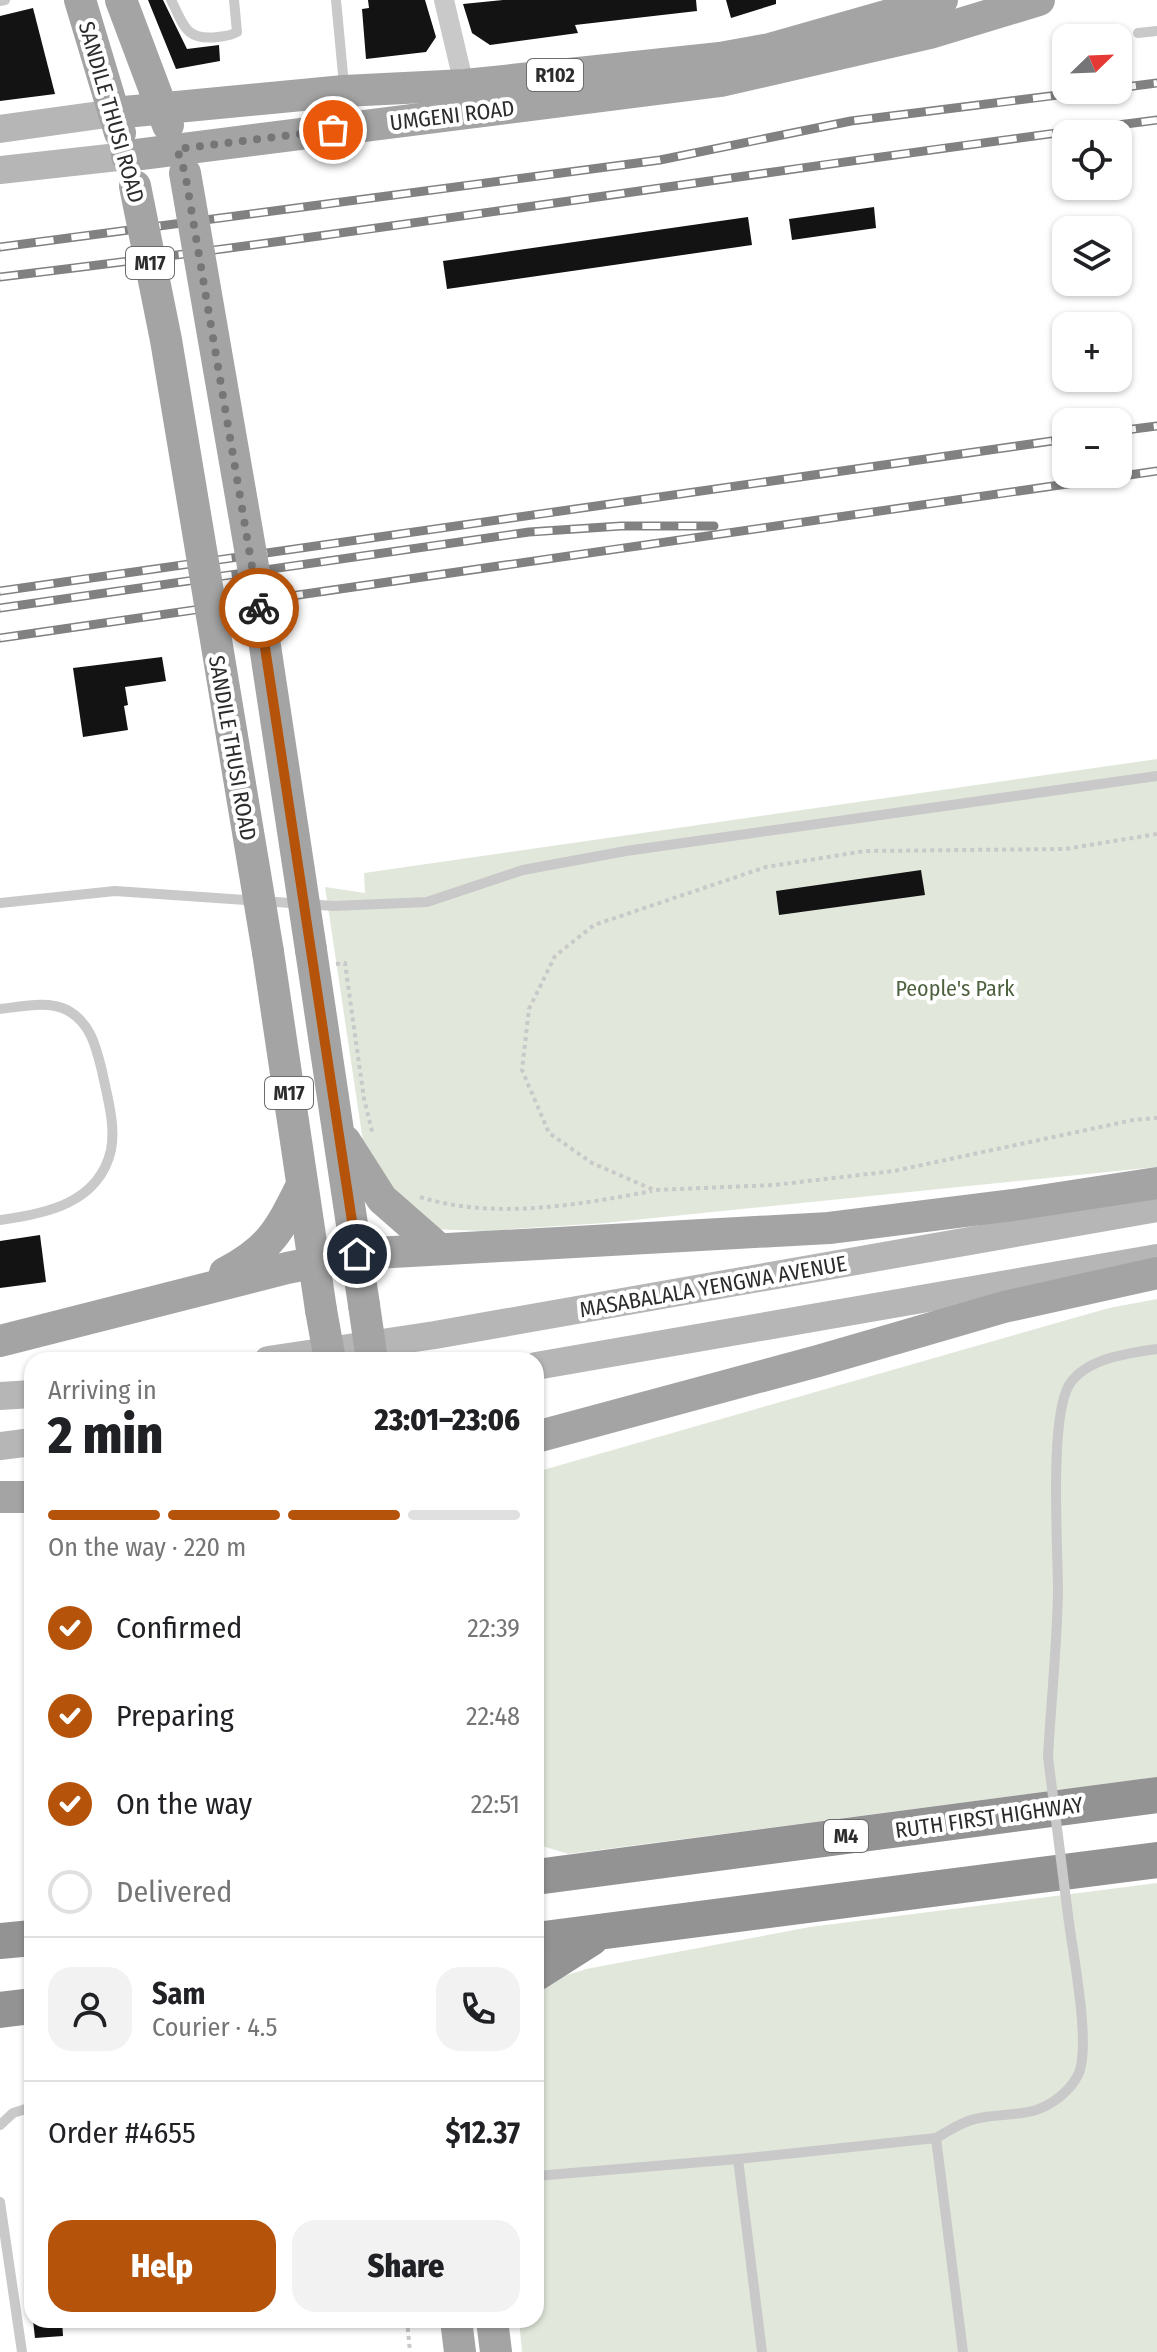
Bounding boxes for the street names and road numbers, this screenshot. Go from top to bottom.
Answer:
street label: SANDILE THUSI ROAD [73,18,150,206]
road number: R102 [527,59,583,91]
street label: UMGENI ROAD [388,94,516,137]
road number: M17 [126,247,174,279]
street label: SANDILE THUSI ROAD [203,653,262,843]
road number: M17 [265,1077,313,1109]
street label: MASABALALA YENGWA AVENUE [577,1250,849,1323]
street label: RUTH FIRST HIGHWAY [893,1791,1085,1844]
road number: M4 [824,1820,868,1852]

